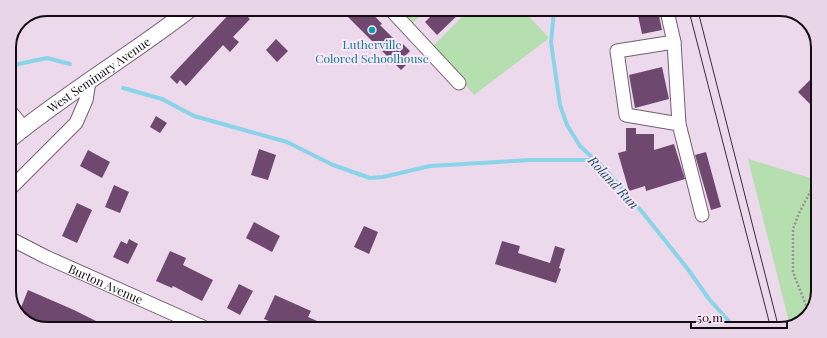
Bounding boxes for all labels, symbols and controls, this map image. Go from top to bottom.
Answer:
marker: Lutherville Colored Schoolhouse [367,25,377,35]
street label: West Seminary Avenue [43,33,153,116]
place label: Lutherville Colored Schoolhouse [315,36,429,66]
water label: Roland Run [584,151,643,212]
street label: Burton Avenue [66,260,146,307]
scale bar [691,304,787,330]
text: 50 m [697,309,723,325]

